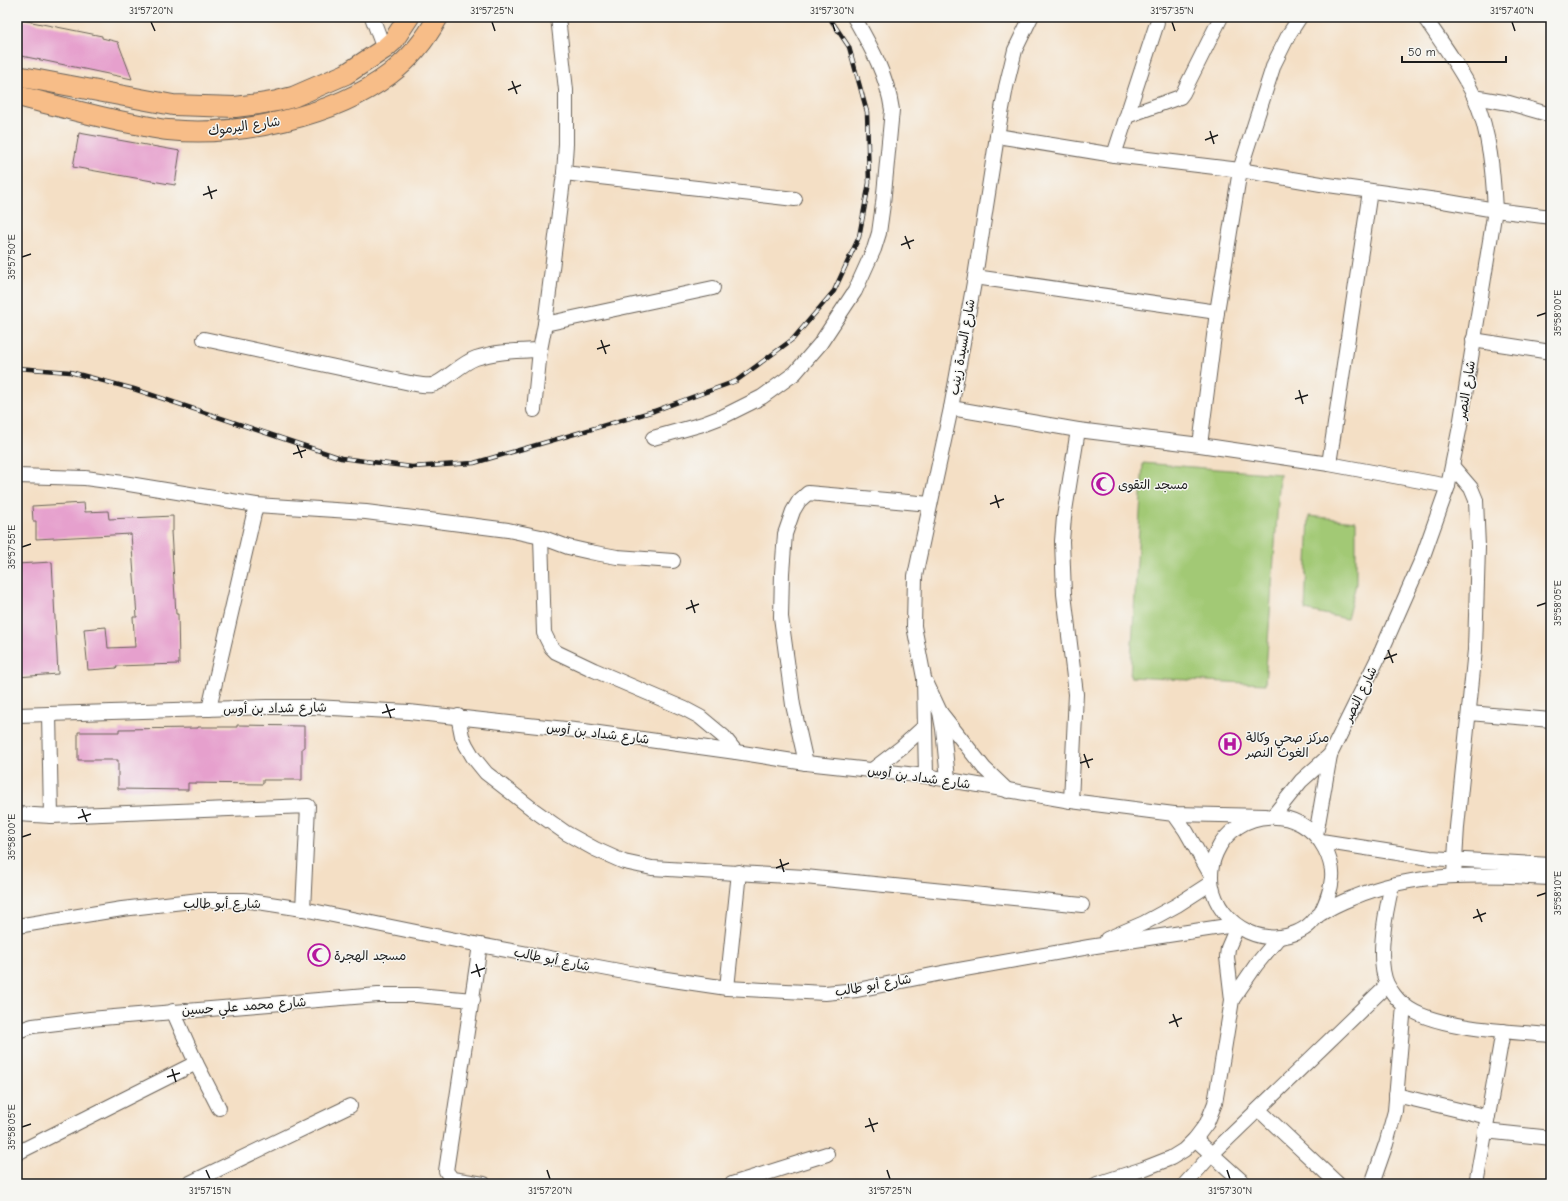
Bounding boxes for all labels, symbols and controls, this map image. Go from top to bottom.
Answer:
text: 31°57'20"N [129,5,173,17]
text: 31°57'25"N [470,5,514,17]
text: 31°57'30"N [810,5,854,17]
text: 31°57'35"N [1150,5,1194,17]
text: 31°57'40"N [1490,5,1534,17]
scale bar [1402,38,1506,64]
text: 50 m [1408,45,1436,59]
street label: شارع اليرموك [207,114,281,140]
text: 35°57'50"E [6,234,18,280]
text: 35°58'00"E [1552,290,1564,336]
street label: شارع السيدة زينب [946,298,980,397]
street label: شارع النصر [1454,359,1480,422]
mosque icon: مسجد التقوى [1090,471,1116,497]
place label: مسجد التقوى [1118,477,1188,493]
text: 35°57'55"E [6,525,18,569]
text: 35°58'05"E [1552,580,1564,626]
street label: شارع النصر [1340,664,1382,726]
street label: شارع شداد بن أوس [223,700,327,718]
street label: شارع شداد بن أوس [545,719,650,749]
place label: مركز صحي وكالة الغوث النصر [1245,730,1329,761]
hospital icon: مركز صحي وكالة الغوث النصر [1217,731,1243,757]
street label: شارع شداد بن أوس [866,762,971,794]
text: 35°58'00"E [6,814,18,860]
text: 35°58'10"E [1552,871,1564,915]
street label: شارع أبو طالب [183,896,261,913]
mosque icon: مسجد الهجرة [306,942,332,968]
street label: شارع أبو طالب [512,944,591,976]
place label: مسجد الهجرة [334,948,406,964]
street label: شارع أبو طالب [834,971,913,1001]
street label: شارع محمد علي حسين [181,994,307,1022]
text: 35°58'05"E [6,1104,18,1150]
text: 31°57'15"N [189,1185,231,1197]
text: 31°57'20"N [528,1185,572,1197]
text: 31°57'25"N [868,1185,912,1197]
text: 31°57'30"N [1208,1185,1252,1197]

